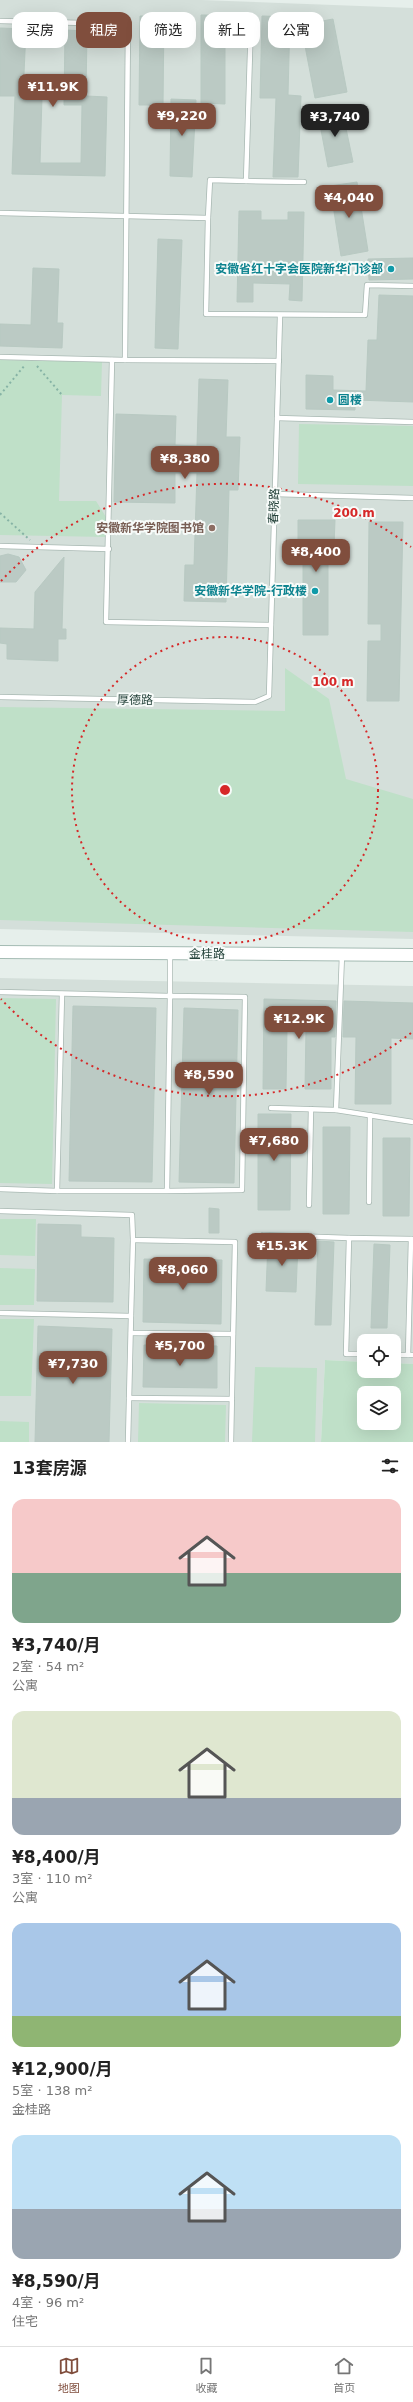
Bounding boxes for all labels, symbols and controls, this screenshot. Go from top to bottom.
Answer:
chip: 买房 [12,12,68,48]
chip: 租房 [76,12,132,48]
chip: 筛选 [140,12,196,48]
chip: 新上 [204,12,260,48]
chip: 公寓 [268,12,324,48]
pin: ¥11.9K [20,74,86,108]
text: ¥11.9K [27,79,79,94]
pin: ¥9,220 [149,103,215,137]
pin: ¥3,740 [302,104,368,138]
text: ¥9,220 [157,108,207,123]
text: ¥3,740 [310,109,360,124]
pin: ¥4,040 [316,185,382,219]
text: ¥4,040 [324,190,374,205]
place label: 安徽省红十字会医院新华门诊部 [215,262,383,276]
marker: 安徽省红十字会医院新华门诊部 [386,264,396,274]
place label: 圆楼 [338,393,362,407]
marker: 圆楼 [325,395,335,405]
pin: ¥8,380 [152,446,218,480]
text: ¥8,380 [160,451,210,466]
street label: 春晓路 [266,488,282,524]
text: 200 m [333,506,375,520]
place label: 安徽新华学院图书馆 [96,521,204,535]
marker: 安徽新华学院图书馆 [207,523,217,533]
pin: ¥8,400 [283,539,349,573]
text: ¥8,400 [291,544,341,559]
place label: 安徽新华学院-行政楼 [194,584,307,598]
marker: 安徽新华学院-行政楼 [310,586,320,596]
text: 100 m [312,675,354,689]
street label: 厚德路 [117,693,153,707]
centre of rings [218,783,232,797]
street label: 金桂路 [189,947,225,961]
pin: ¥12.9K [266,1006,332,1040]
text: ¥12.9K [273,1011,325,1026]
pin: ¥8,590 [176,1062,242,1096]
text: ¥8,590 [184,1067,234,1082]
pin: ¥7,680 [241,1128,307,1162]
text: ¥7,680 [249,1133,299,1148]
pin: ¥15.3K [249,1233,315,1267]
text: ¥15.3K [256,1238,308,1253]
pin: ¥8,060 [150,1257,216,1291]
text: ¥8,060 [158,1262,208,1277]
pin: ¥5,700 [147,1333,213,1367]
map controls [357,1334,401,1430]
button: locate [357,1334,401,1378]
text: ¥5,700 [155,1338,205,1353]
pin: ¥7,730 [40,1351,106,1385]
text: ¥7,730 [48,1356,98,1371]
button: layers [357,1386,401,1430]
icon: filters [379,1455,401,1477]
text: 13套房源 [12,1458,87,1478]
icon: home [171,1525,243,1597]
text: ¥3,740/月 [12,1635,101,1655]
text: 2室 · 54 m² [12,1659,84,1674]
text: 公寓 [12,1678,38,1693]
icon: home [171,1737,243,1809]
text: ¥8,400/月 [12,1847,101,1867]
text: 3室 · 110 m² [12,1871,93,1886]
text: 公寓 [12,1890,38,1905]
icon: home [171,1949,243,2021]
text: ¥12,900/月 [12,2059,113,2079]
text: 5室 · 138 m² [12,2083,93,2098]
text: 金桂路 [12,2102,51,2117]
icon: home [171,2161,243,2233]
text: ¥8,590/月 [12,2271,101,2291]
text: 4室 · 96 m² [12,2295,84,2310]
text: 住宅 [12,2314,38,2329]
tab: 地图 [58,2355,80,2395]
tab: 收藏 [195,2355,217,2395]
tab: 首页 [333,2355,355,2395]

